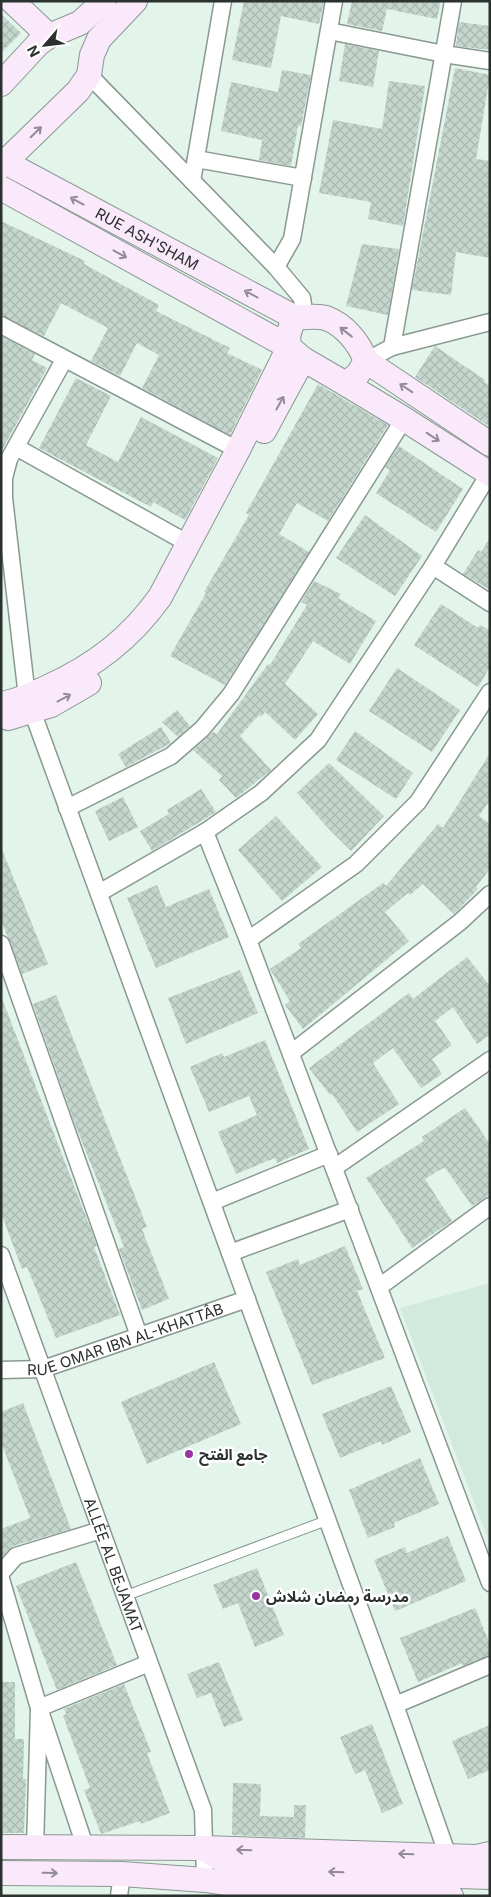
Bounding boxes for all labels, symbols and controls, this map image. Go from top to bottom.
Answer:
north arrow [20,20,70,70]
text: N [23,43,43,60]
one-way arrow [30,126,42,138]
one-way arrow [70,196,85,205]
street label: RUE ASH'SHAM [92,203,202,274]
one-way arrow [113,249,127,259]
one-way arrow [244,289,259,299]
one-way arrow [340,326,353,337]
one-way arrow [399,383,413,393]
one-way arrow [275,397,285,411]
one-way arrow [425,432,439,442]
one-way arrow [56,693,71,703]
street label: RUE OMAR IBN AL-KHATTÂB [27,1298,226,1379]
place label: جامع الفتح [199,1445,268,1466]
marker: جامع الفتح [183,1448,195,1460]
street label: ALLÉE AL BEJAMAT [81,1495,147,1635]
place label: مدرسة رمضان شلاش [266,1587,409,1606]
marker: مدرسة رمضان شلاش [250,1590,262,1602]
one-way arrow [236,1845,252,1854]
one-way arrow [399,1850,415,1859]
one-way arrow [42,1868,58,1878]
one-way arrow [328,1868,344,1877]

